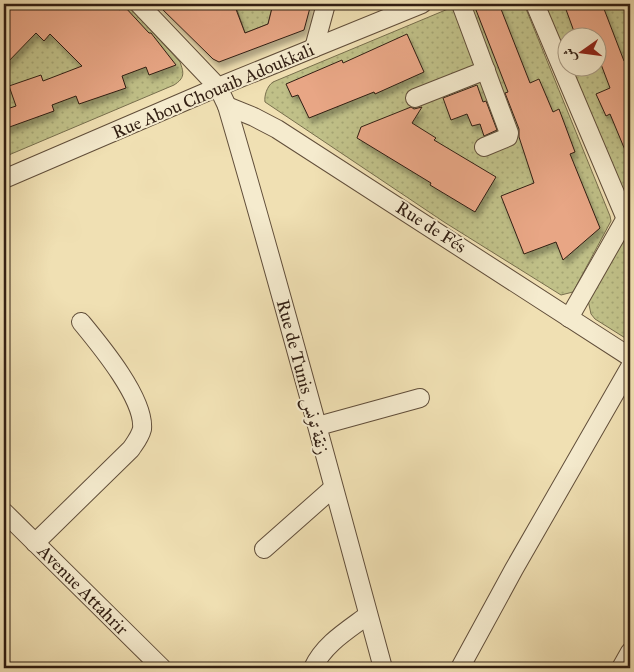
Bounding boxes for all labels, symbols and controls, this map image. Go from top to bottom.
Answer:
north arrow [556,28,606,78]
street label: Rue Abou Chouaib Adoukkali [109,38,317,144]
text: ش [560,46,580,64]
street label: Rue de Fés [392,196,470,258]
street label: Rue de Tunis زنقة تونس [271,297,334,457]
street label: Avenue Attahrir [33,540,133,640]

